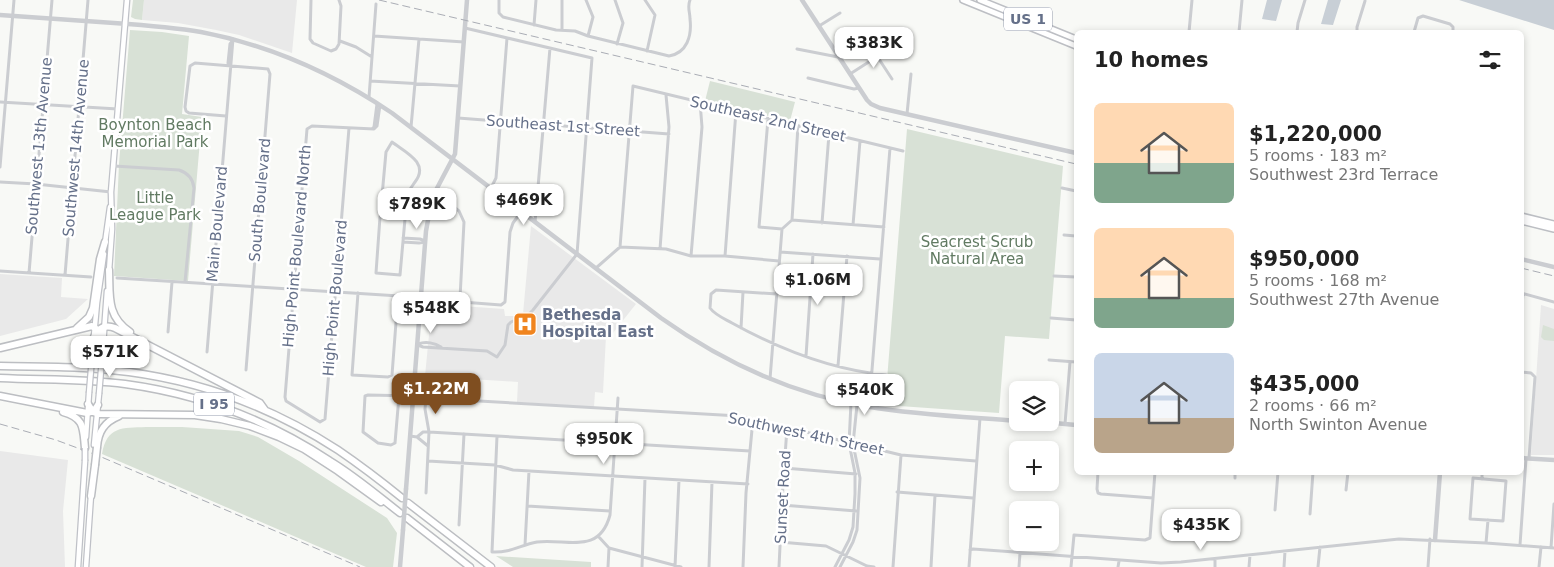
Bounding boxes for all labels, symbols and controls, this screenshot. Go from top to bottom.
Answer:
road number: US 1 [1004,8,1052,30]
pin: $383K [839,27,909,69]
text: $383K [846,33,902,52]
icon: filters [1476,46,1504,74]
text: 10 homes [1094,48,1209,72]
street label: Southwest 13th Avenue [22,56,56,236]
street label: Southwest 14th Avenue [59,58,93,238]
street label: Southeast 2nd Street [688,92,848,146]
street label: Southeast 1st Street [486,112,641,140]
park label: Boynton Beach Memorial Park [98,116,212,151]
text: $1,220,000 [1249,122,1382,146]
icon: home [1134,123,1194,183]
street label: South Boulevard [246,137,274,263]
street label: High Point Boulevard North [279,144,315,348]
text: 5 rooms · 183 m² [1249,146,1387,165]
street label: Main Boulevard [203,165,231,283]
text: Southwest 23rd Terrace [1249,165,1438,184]
pin: $469K [489,184,559,226]
pin: $789K [382,188,452,230]
park label: Little League Park [109,189,201,224]
text: $469K [496,190,552,209]
text: $789K [389,194,445,213]
street label: High Point Boulevard [319,219,351,377]
park label: Seacrest Scrub Natural Area [921,233,1033,268]
text: $950,000 [1249,247,1359,271]
icon: home [1134,248,1194,308]
pin: $1.06M [777,264,859,306]
text: $1.06M [785,270,851,289]
text: 5 rooms · 168 m² [1249,271,1387,290]
text: Southwest 27th Avenue [1249,290,1439,309]
pin: $548K [396,292,466,334]
text: $548K [403,298,459,317]
place label: Bethesda Hospital East [542,306,654,341]
hospital icon: Bethesda Hospital East [512,311,538,337]
pin: $571K [75,336,145,378]
text: $571K [82,342,138,361]
pin: $1.22M [395,372,477,415]
text: $435,000 [1249,372,1359,396]
icon: home [1134,373,1194,433]
pin: $540K [830,374,900,416]
text: $1.22M [403,379,469,398]
text: $540K [837,380,893,399]
map controls [1009,381,1059,551]
button: layers [1009,381,1059,431]
road number: I 95 [194,392,234,416]
text: 2 rooms · 66 m² [1249,396,1377,415]
street label: Southwest 4th Street [726,409,886,459]
text: North Swinton Avenue [1249,415,1427,434]
pin: $950K [569,422,639,465]
text: $950K [576,429,632,448]
button: + [1009,441,1059,491]
street label: Sunset Road [772,450,794,544]
button: − [1009,501,1059,551]
pin: $435K [1166,508,1236,551]
text: $435K [1173,515,1229,534]

